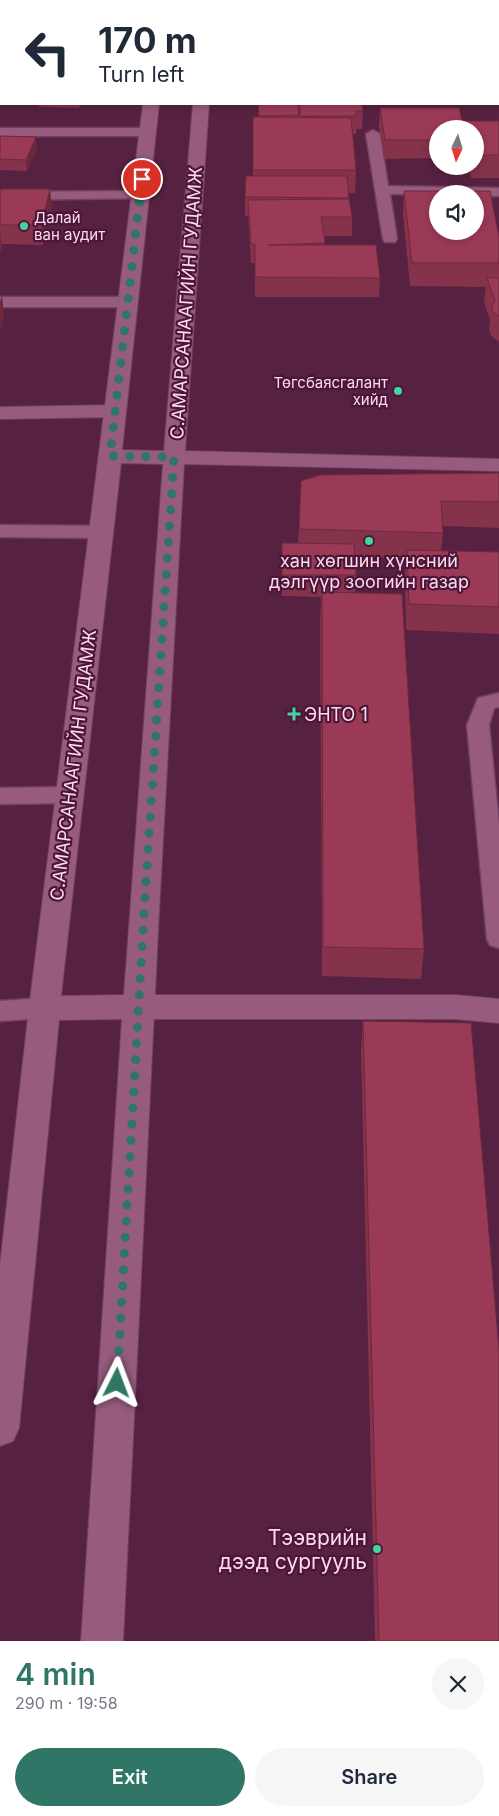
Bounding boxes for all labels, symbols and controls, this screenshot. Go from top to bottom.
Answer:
text: 170 m [98,19,197,61]
icon: left [15,20,80,85]
text: Turn left [98,61,184,87]
north arrow [429,120,484,175]
map controls [429,120,484,240]
pin [121,158,163,200]
icon: arrive [128,165,156,193]
street label: С.АМАРСАНААГИЙН ГУДАМЖ [165,166,206,440]
button: sound [429,185,484,240]
place label: Далай ван аудит [34,208,105,244]
marker: Далай ван аудит [18,220,30,232]
place label: Төгсбаясгалант хийд [274,373,388,409]
marker: Төгсбаясгалант хийд [392,385,404,397]
marker: хан хөгшин хүнсний дэлгүүр зоогийн газар [363,535,375,547]
place label: хан хөгшин хүнсний дэлгүүр зоогийн газар [269,550,469,592]
street label: С.АМАРСАНААГИЙН ГУДАМЖ [45,628,100,902]
place label: ЭНТО 1 [304,704,368,725]
marker: ЭНТО 1 [288,708,300,720]
position arrow [90,1356,142,1408]
place label: Тээврийн дээд сургууль [219,1525,367,1574]
marker: Тээврийн дээд сургууль [371,1543,383,1555]
text: 4 min [15,1656,96,1692]
button: close [432,1658,484,1710]
text: 290 m · 19:58 [15,1693,118,1713]
button: Exit [15,1748,245,1806]
button: Share [255,1748,484,1806]

